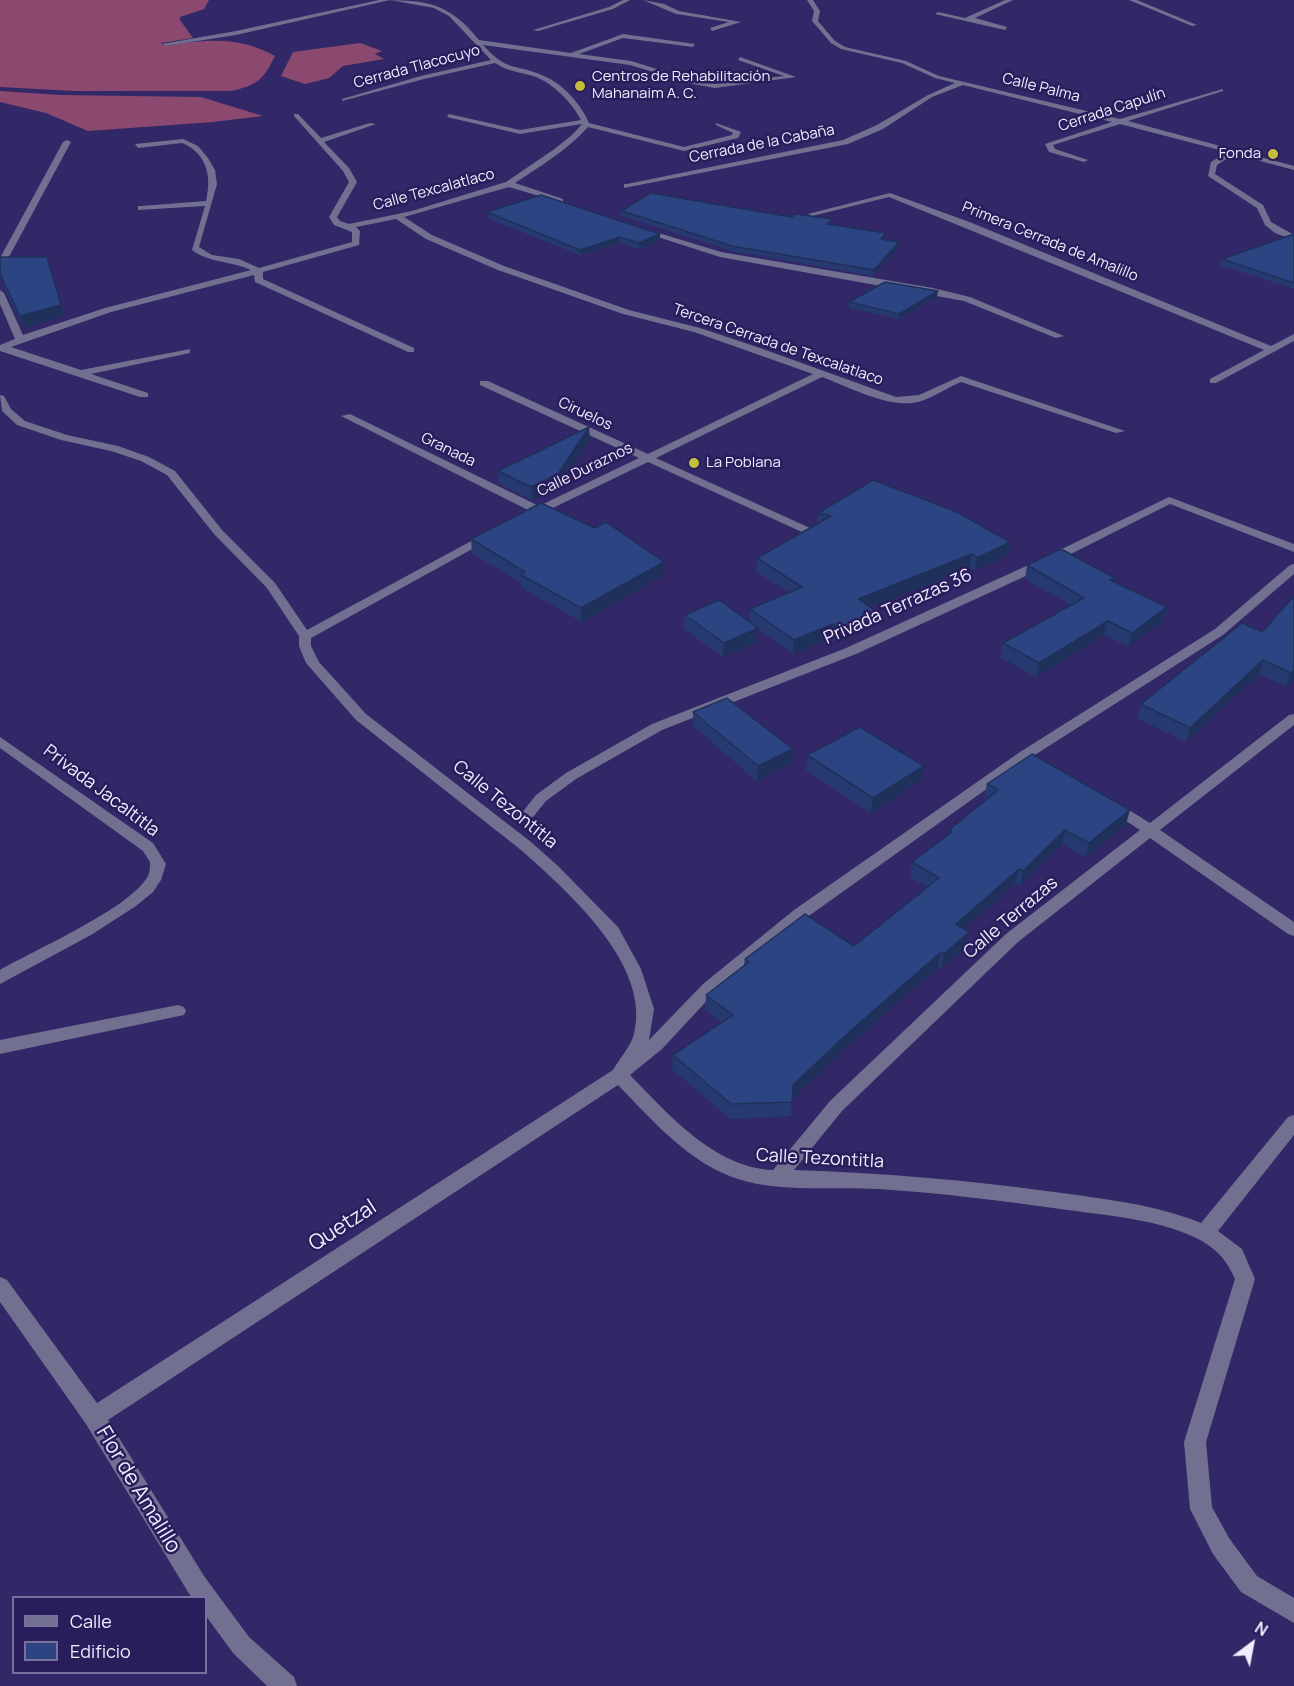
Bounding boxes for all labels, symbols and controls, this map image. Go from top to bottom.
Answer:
street label: Cerrada Tlacocuyo [352,41,482,93]
place label: Centros de Rehabilitación Mahanaim A. C. [592,68,770,103]
street label: Calle Palma [1000,70,1082,106]
marker: Centros de Rehabilitación Mahanaim A. C. [573,79,587,93]
street label: Cerrada Capulín [1056,84,1168,136]
street label: Cerrada de la Cabaña [688,121,836,167]
place label: Fonda [1219,145,1261,163]
marker: Fonda [1266,147,1280,161]
street label: Calle Texcalatlaco [371,165,497,215]
street label: Primera Cerrada de Amalillo [959,198,1141,286]
street label: Tercera Cerrada de Texcalatlaco [670,300,886,390]
street label: Ciruelos [555,394,615,434]
street label: Granada [418,429,478,471]
street label: Calle Duraznos [534,439,636,501]
place label: La Poblana [706,454,781,472]
marker: La Poblana [687,456,701,470]
street label: Privada Terrazas 36 [821,565,975,649]
street label: Privada Jacaltitla [39,740,163,842]
street label: Calle Tezontitla [448,756,562,854]
street label: Calle Terrazas [960,872,1062,964]
street label: Calle Tezontitla [755,1145,885,1173]
street label: Quetzal [305,1195,381,1257]
street label: Flor de Amalillo [90,1422,186,1558]
legend [12,1596,207,1674]
text: Calle [70,1609,112,1633]
north arrow [1222,1614,1282,1674]
text: N [1251,1616,1272,1641]
text: Edificio [70,1639,131,1663]

